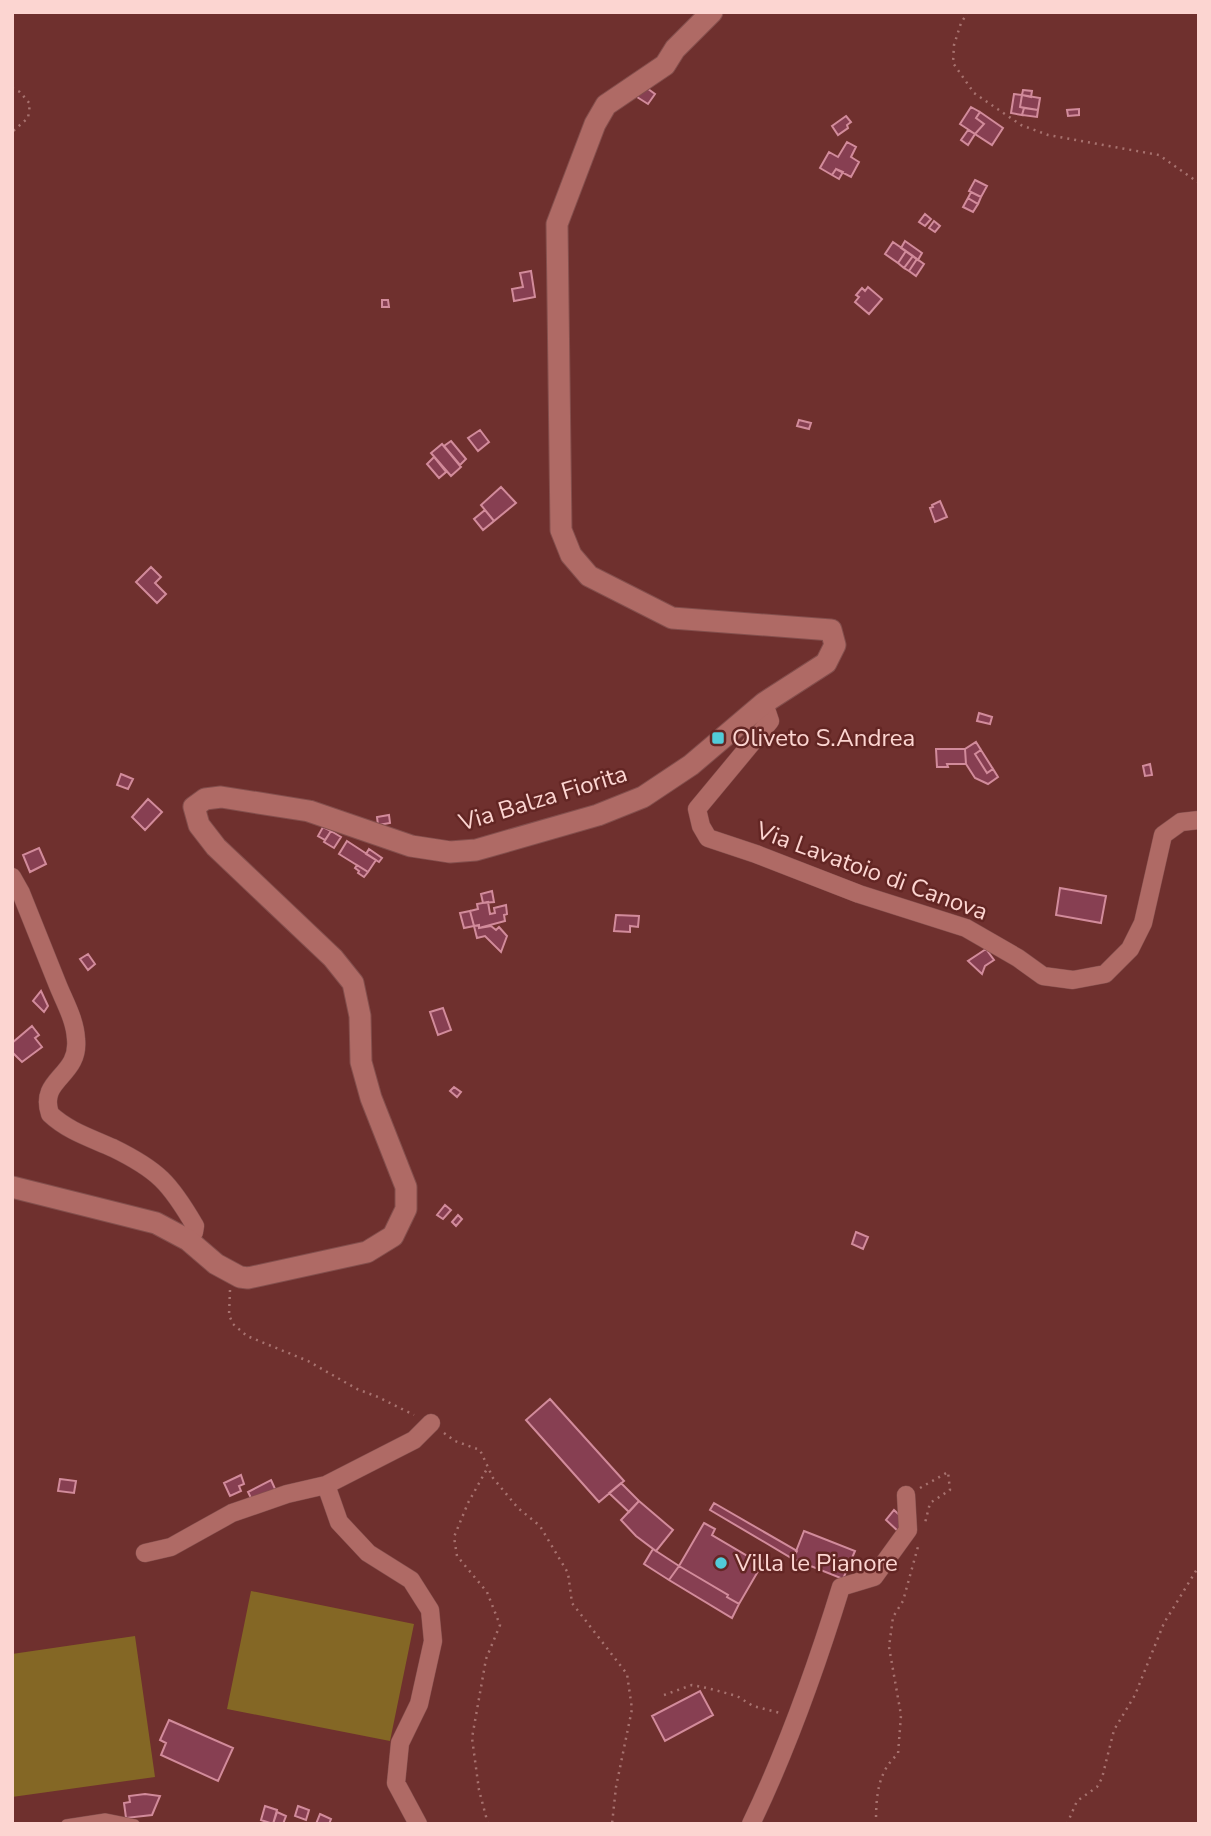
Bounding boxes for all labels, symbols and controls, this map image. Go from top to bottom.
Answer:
place label: Oliveto S.Andrea [732,722,915,754]
marker: Oliveto S.Andrea [710,730,726,746]
street label: Via Balza Fiorita [454,757,631,839]
street label: Via Lavatoio di Canova [751,814,992,928]
place label: Villa le Pianore [734,1547,898,1579]
marker: Villa le Pianore [713,1555,729,1571]

